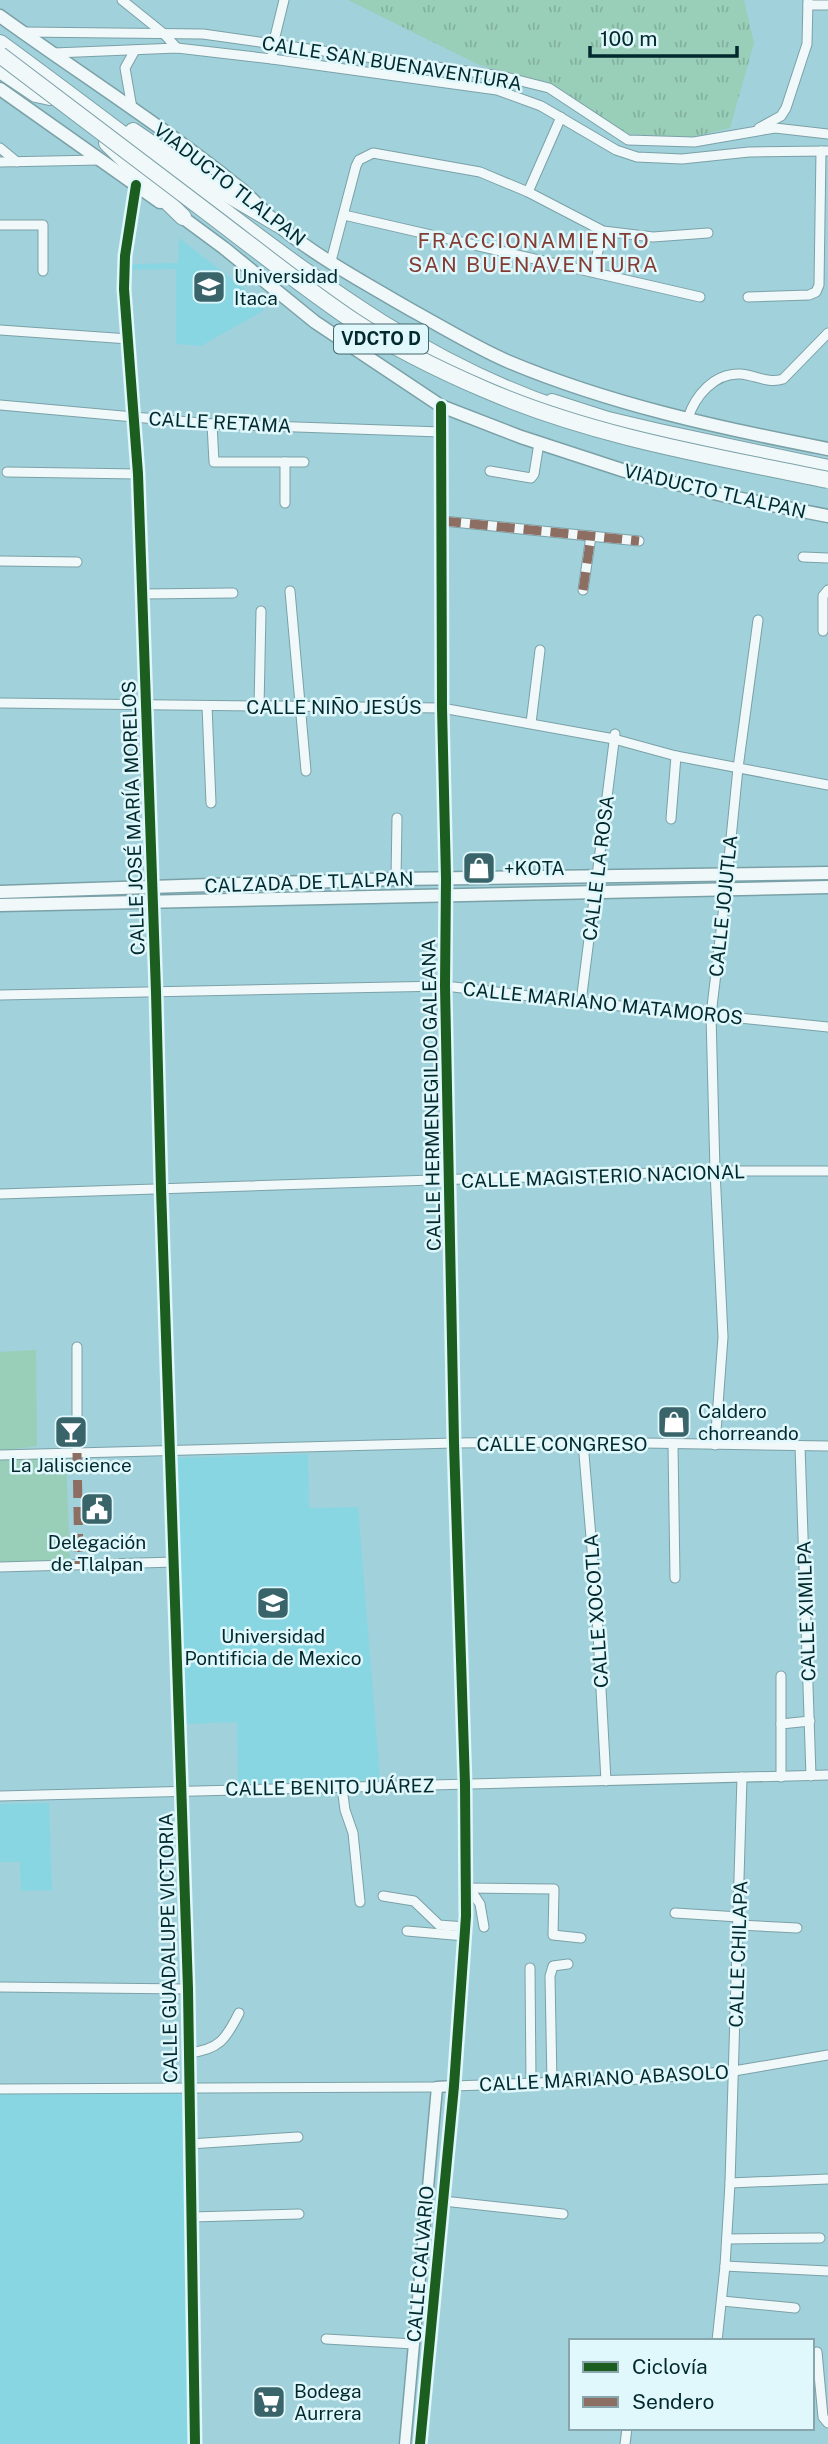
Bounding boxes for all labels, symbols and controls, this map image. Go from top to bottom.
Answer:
scale bar [590,14,737,58]
text: 100 m [600,26,657,51]
street label: CALLE SAN BUENAVENTURA [260,32,524,94]
street label: VIADUCTO TLALPAN [150,118,310,250]
district label: FRACCIONAMIENTO SAN BUENAVENTURA [408,228,660,277]
place label: Universidad Itaca [234,265,338,309]
school or university icon: Universidad Itaca [190,268,228,306]
road number: VDCTO D [334,324,428,354]
street label: CALLE RETAMA [148,407,292,437]
street label: VIADUCTO TLALPAN [622,459,808,523]
street label: CALLE JOSÉ MARÍA MORELOS [117,680,149,956]
street label: CALLE NIÑO JESÚS [246,696,422,718]
street label: CALLE LA ROSA [578,794,618,942]
street label: CALLE JOJUTLA [705,834,741,978]
shop icon: +KOTA [460,849,498,887]
place label: +KOTA [504,857,565,879]
street label: CALZADA DE TLALPAN [204,867,414,897]
street label: CALLE HERMENEGILDO GALEANA [417,939,445,1251]
street label: CALLE MARIANO MATAMOROS [462,977,744,1029]
street label: CALLE MAGISTERIO NACIONAL [461,1160,746,1192]
place label: Caldero chorreando [698,1400,799,1444]
shop icon: Caldero chorreando [655,1403,693,1441]
bar icon: La Jaliscience [52,1413,90,1451]
street label: CALLE CONGRESO [476,1433,648,1455]
place label: La Jaliscience [10,1454,132,1476]
public building icon: Delegación de Tlalpan [78,1490,116,1528]
place label: Delegación de Tlalpan [48,1531,146,1575]
street label: CALLE XOCOTLA [580,1533,612,1689]
street label: CALLE XIMILPA [793,1540,819,1682]
school or university icon: Universidad Pontificia de Mexico [254,1584,292,1622]
place label: Universidad Pontificia de Mexico [184,1625,362,1669]
street label: CALLE BENITO JUÁREZ [225,1774,435,1800]
street label: CALLE GUADALUPE VICTORIA [155,1813,181,2083]
street label: CALLE CHILAPA [724,1880,752,2028]
street label: CALLE MARIANO ABASOLO [479,2060,729,2096]
street label: CALLE CALVARIO [402,2185,438,2343]
legend [569,2339,814,2430]
text: Ciclovía [632,2354,708,2379]
place label: Bodega Aurrera [294,2380,362,2424]
supermarket icon: Bodega Aurrera [250,2383,288,2421]
text: Sendero [632,2389,714,2414]

